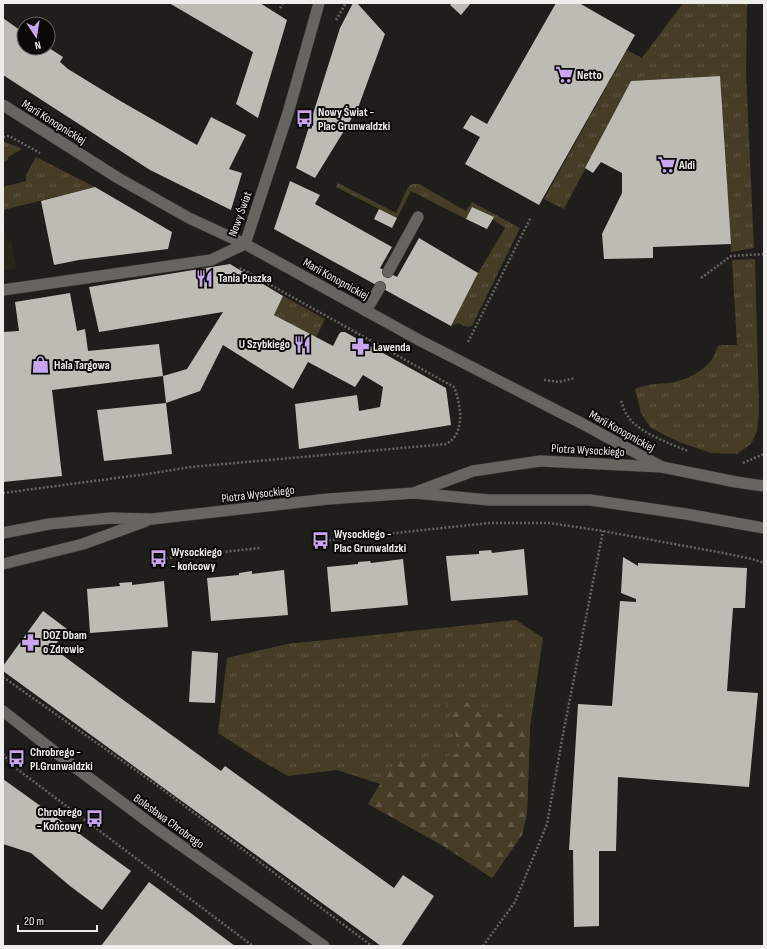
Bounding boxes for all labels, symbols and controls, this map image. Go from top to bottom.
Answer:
north arrow [16,16,56,56]
text: N [34,38,42,52]
supermarket icon: Netto [554,65,574,85]
place label: Netto [577,68,602,83]
street label: Marii Konopnickiej [19,97,89,148]
place label: Nowy Świat - Plac Grunwaldzki [318,105,390,134]
bus stop icon: Nowy Świat - Plac Grunwaldzki [295,109,315,129]
supermarket icon: Aldi [656,155,676,175]
place label: Aldi [678,158,695,173]
street label: Nowy Świat [225,189,256,239]
street label: Marii Konopnickiej [300,255,371,304]
restaurant icon: Tania Puszka [195,268,215,288]
place label: Tania Puszka [218,271,272,286]
restaurant icon: U Szybkiego [293,334,313,354]
place label: U Szybkiego [239,337,290,352]
pharmacy icon: Lawenda [350,337,370,357]
place label: Lawenda [373,340,411,355]
shop icon: Hala Targowa [31,355,51,375]
place label: Hala Targowa [54,358,110,373]
street label: Marii Konopnickiej [586,407,657,456]
street label: Piotra Wysockiego [551,441,625,460]
street label: Piotra Wysockiego [221,483,295,506]
place label: Wysockiego - Plac Grunwaldzki [334,527,406,556]
bus stop icon: Wysockiego - Plac Grunwaldzki [311,531,331,551]
place label: Wysockiego - końcowy [171,545,222,574]
bus stop icon: Wysockiego - końcowy [148,549,168,569]
place label: DOZ Dbam o Zdrowie [43,628,87,657]
pharmacy icon: DOZ Dbam o Zdrowie [20,632,40,652]
place label: Chrobrego - Pl.Grunwaldzki [30,745,93,774]
bus stop icon: Chrobrego - Pl.Grunwaldzki [7,749,27,769]
street label: Bolesława Chrobrego [130,791,207,852]
place label: Chrobrego - Końcowy [37,805,82,834]
bus stop icon: Chrobrego - Końcowy [85,809,105,829]
scale bar [18,907,97,933]
text: 20 m [24,914,44,929]

